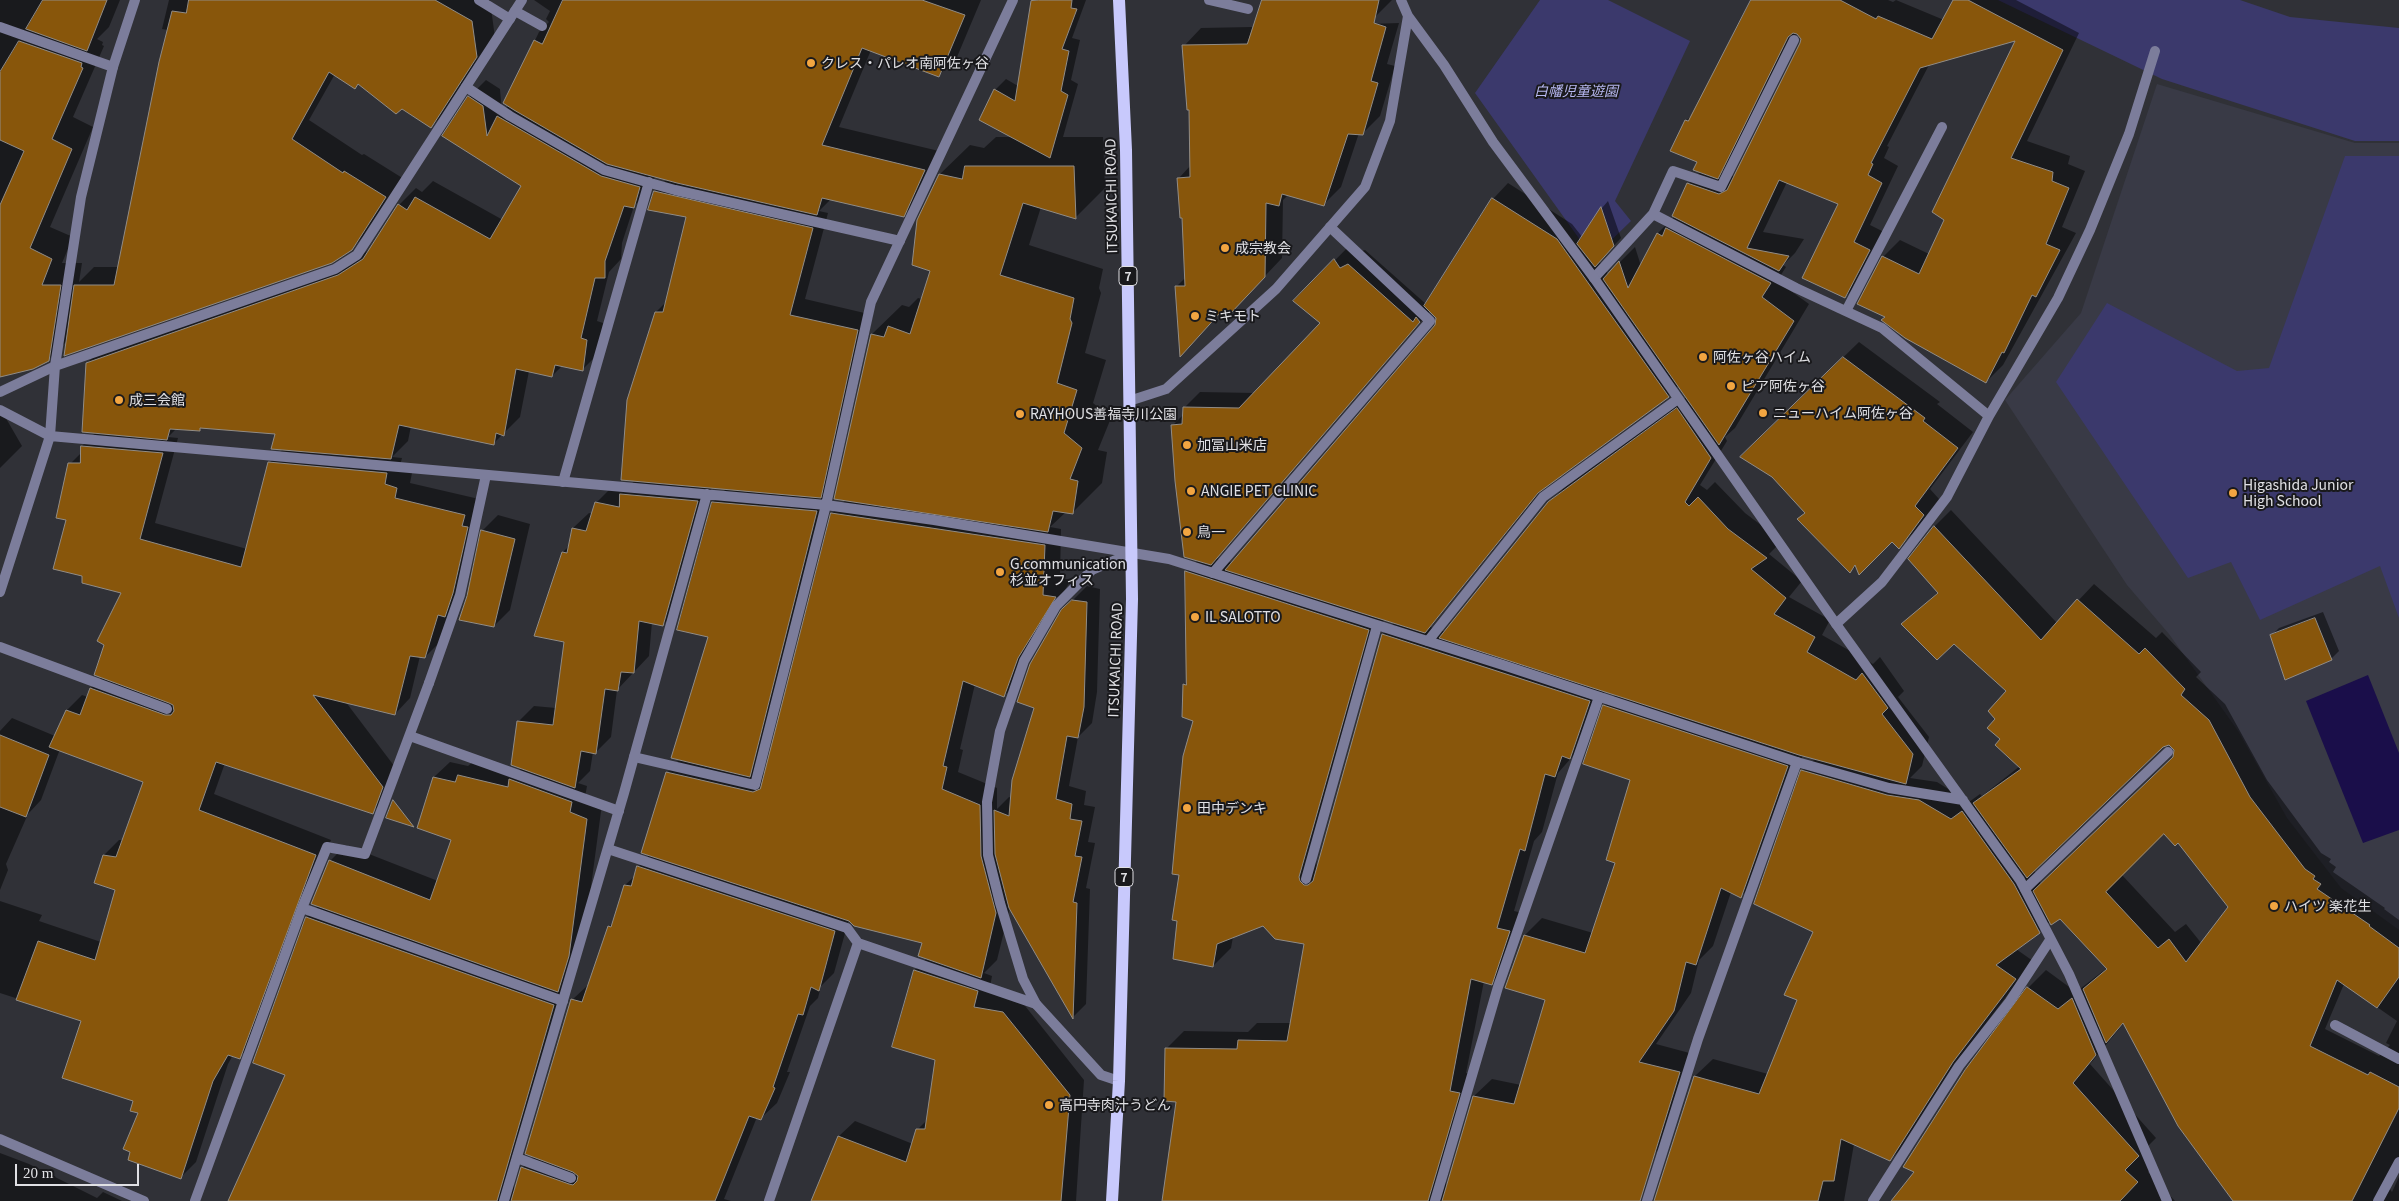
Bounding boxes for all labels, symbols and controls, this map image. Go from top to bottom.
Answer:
place label: クレス・パレオ南阿佐ヶ谷 [821,55,989,71]
marker: クレス・パレオ南阿佐ヶ谷 [805,57,817,69]
park label: 白幡児童遊園 [1534,83,1618,99]
street label: ITSUKAICHI ROAD [1102,138,1120,254]
place label: 成宗教会 [1235,240,1291,256]
marker: 成宗教会 [1219,242,1231,254]
road number: 7 [1119,266,1137,286]
place label: ミキモト [1205,308,1261,324]
marker: ミキモト [1189,310,1201,322]
place label: 阿佐ヶ谷ハイム [1713,349,1811,365]
marker: 阿佐ヶ谷ハイム [1697,351,1709,363]
place label: ピア阿佐ヶ谷 [1741,378,1825,394]
marker: ピア阿佐ヶ谷 [1725,380,1737,392]
place label: 成三会館 [129,392,185,408]
marker: 成三会館 [113,394,125,406]
place label: ニューハイム阿佐ヶ谷 [1773,405,1913,421]
place label: RAYHOUS善福寺川公園 [1030,406,1177,422]
marker: ニューハイム阿佐ヶ谷 [1757,407,1769,419]
marker: RAYHOUS善福寺川公園 [1014,408,1026,420]
place label: 加冨山米店 [1197,437,1267,453]
marker: 加冨山米店 [1181,439,1193,451]
place label: Higashida Junior High School [2243,477,2353,510]
place label: ANGIE PET CLINIC [1201,483,1317,499]
marker: ANGIE PET CLINIC [1185,485,1197,497]
marker: Higashida Junior High School [2227,487,2239,499]
place label: 鳥一 [1197,524,1225,540]
marker: 鳥一 [1181,526,1193,538]
place label: G.communication 杉並オフィス [1010,556,1126,588]
marker: G.communication 杉並オフィス [994,566,1006,578]
street label: ITSUKAICHI ROAD [1105,602,1125,718]
place label: IL SALOTTO [1205,609,1281,625]
marker: IL SALOTTO [1189,611,1201,623]
place label: 田中デンキ [1197,800,1267,816]
marker: 田中デンキ [1181,802,1193,814]
road number: 7 [1115,868,1133,886]
place label: ハイツ 楽花生 [2284,898,2371,914]
marker: ハイツ 楽花生 [2268,900,2280,912]
place label: 高円寺肉汁うどん [1059,1097,1171,1113]
marker: 高円寺肉汁うどん [1043,1099,1055,1111]
scale bar [18,1154,141,1186]
text: 20 m [23,1165,53,1181]

